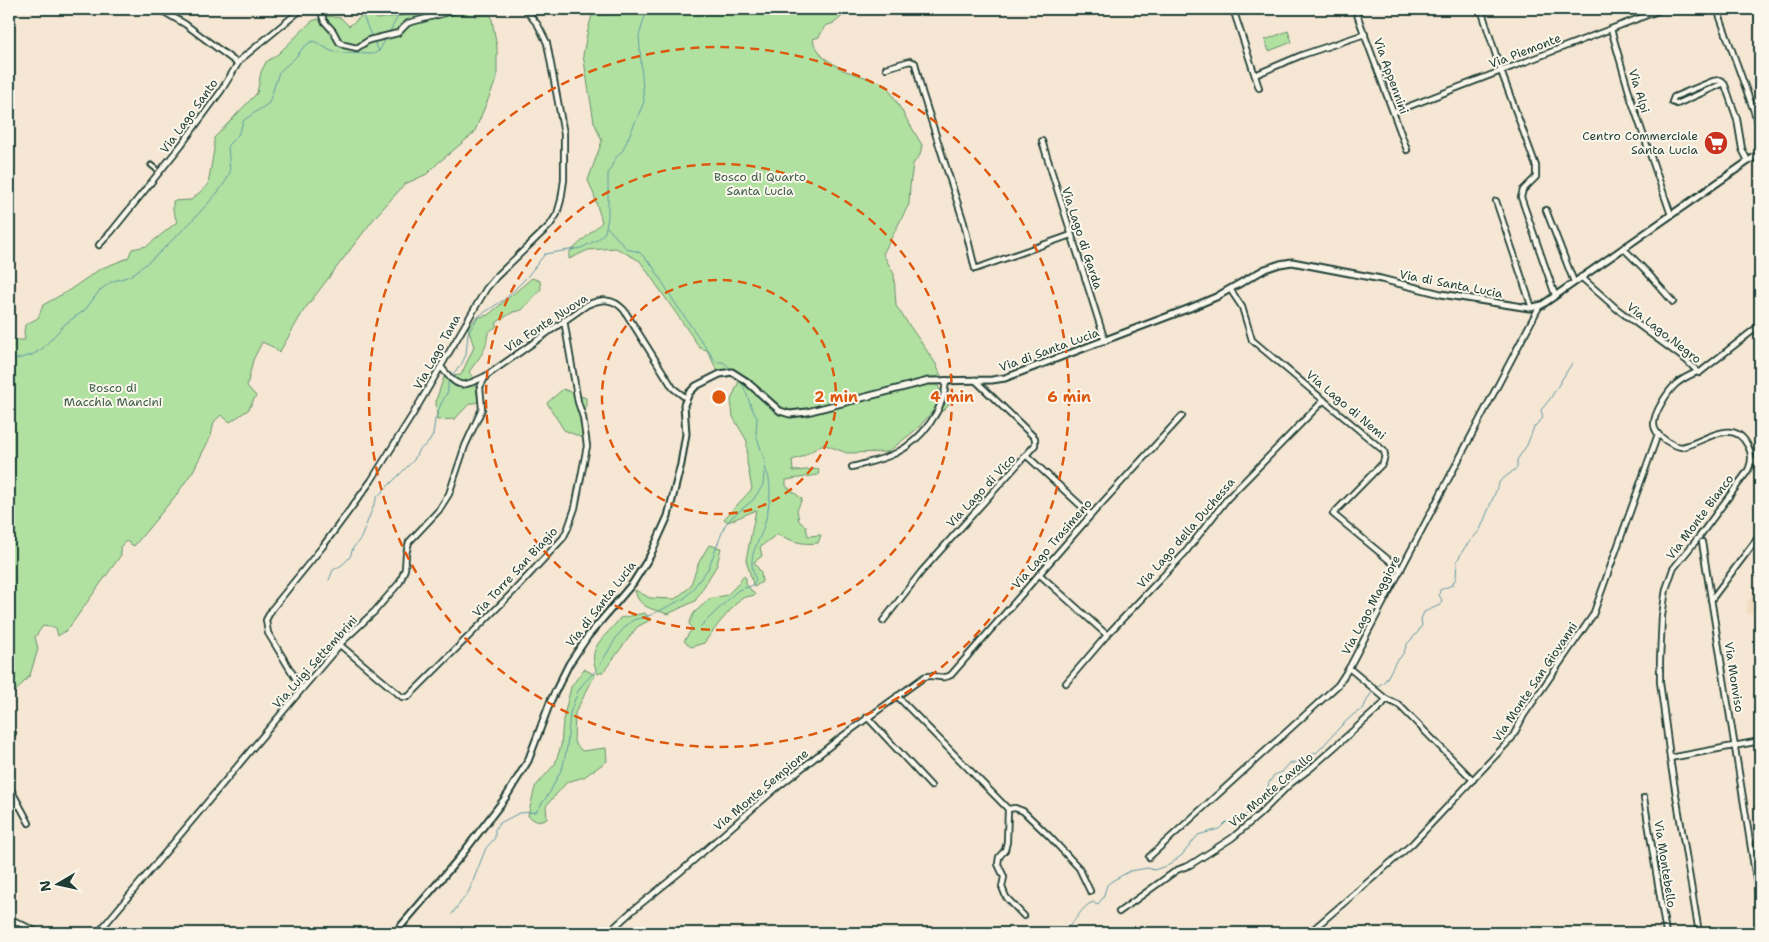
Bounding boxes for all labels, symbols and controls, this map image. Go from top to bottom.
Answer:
street label: Via Piemonte [1487,30,1564,72]
street label: Via Appennini [1370,36,1412,116]
street label: Via Alpi [1625,67,1653,115]
street label: Via Lago Santo [156,75,222,157]
place label: Centro Commerciale Santa Lucia [1582,128,1699,158]
supermarket icon: Centro Commerciale Santa Lucia [1703,130,1729,156]
park label: Bosco di Quarto Santa Lucia [714,169,806,199]
street label: Via Lago di Garda [1058,185,1106,292]
street label: Via di Santa Lucia [1398,266,1505,302]
street label: Via Fonte Nuova [501,290,591,356]
street label: Via Lago Negro [1623,299,1705,367]
street label: Via Lago Tana [410,311,464,392]
street label: Via di Santa Lucia [997,324,1102,375]
street label: Via Lago di Nemi [1303,367,1389,443]
park label: Bosco di Macchia Mancini [64,380,162,410]
text: 2 min [814,387,858,407]
text: 4 min [930,387,974,407]
text: 6 min [1047,387,1091,407]
centre of rings [710,388,728,406]
street label: Via Lago di Vico [943,451,1019,531]
street label: Via Monte Bianco [1663,471,1737,563]
street label: Via Lago della Duchessa [1134,474,1239,592]
street label: Via Lago Trasimeno [1008,496,1096,592]
street label: Via Torre San Biagio [469,523,561,621]
street label: Via Lago Maggiore [1338,552,1404,658]
street label: Via di Santa Lucia [562,557,640,650]
street label: Via Luigi Settembrini [269,612,361,712]
street label: Via Monte San Giovanni [1489,619,1581,745]
street label: Via Monviso [1721,641,1747,713]
street label: Via Monte Sempione [710,745,812,834]
street label: Via Monte Cavallo [1225,749,1317,831]
street label: Via Montebello [1650,819,1680,909]
north arrow [32,860,82,910]
text: N [35,879,55,893]

